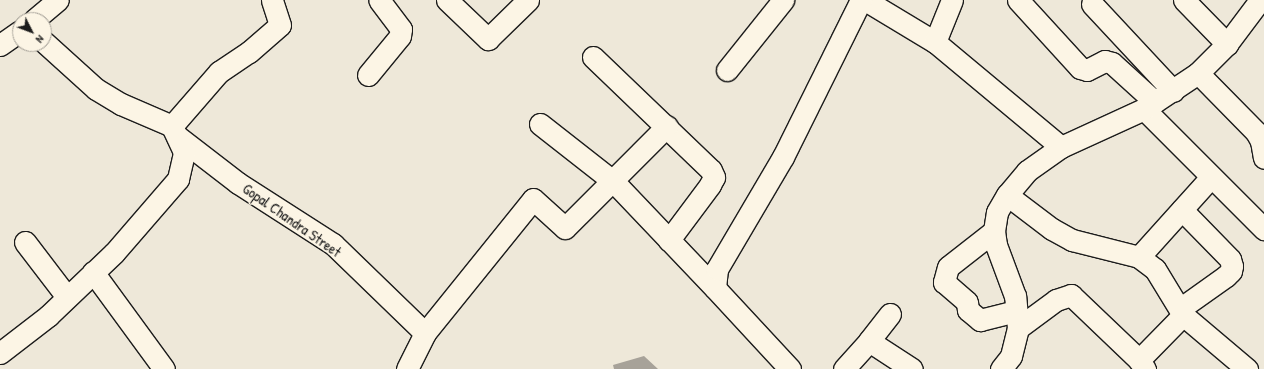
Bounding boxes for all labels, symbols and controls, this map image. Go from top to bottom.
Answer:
north arrow [12,12,52,52]
text: N [33,32,47,46]
street label: Gopal Chandra Street [239,179,345,261]

